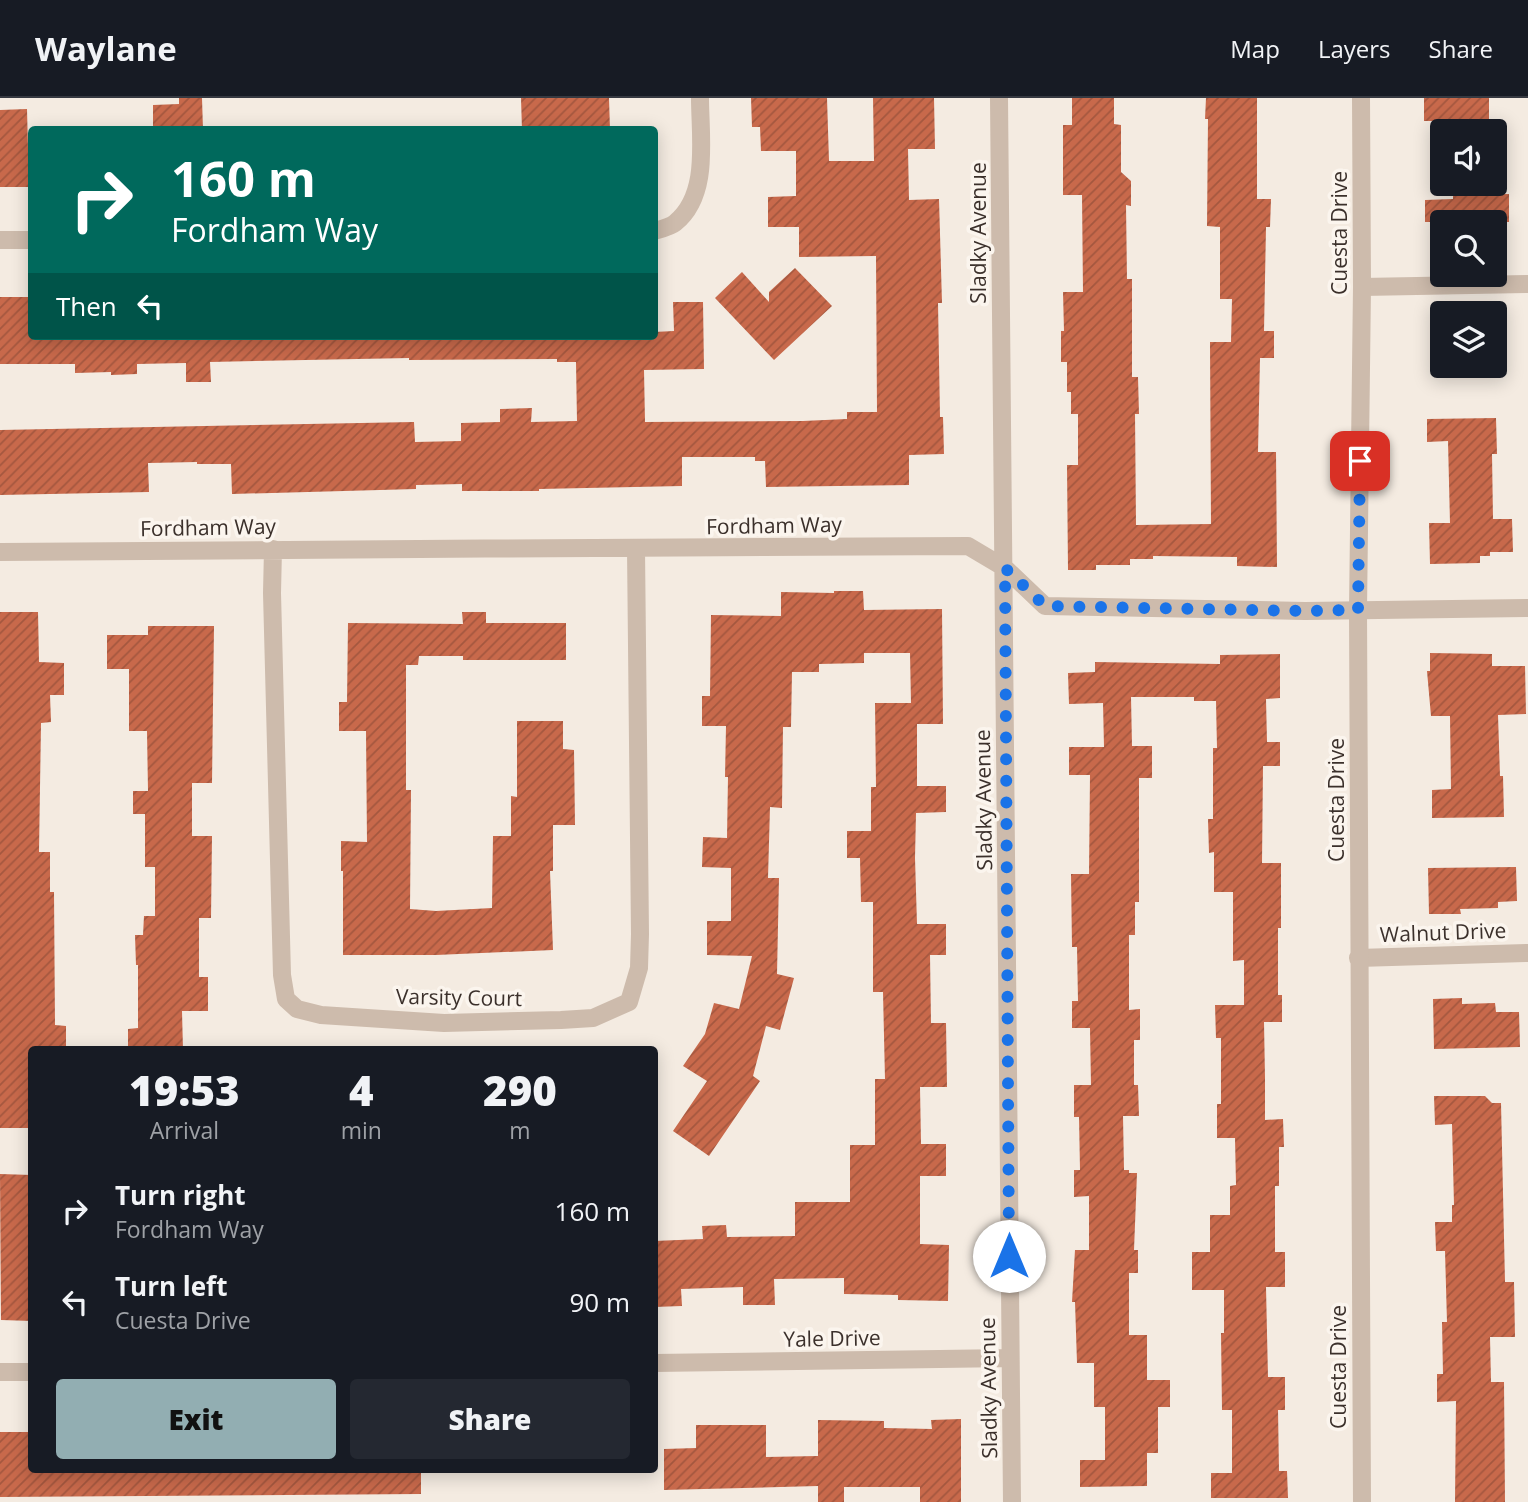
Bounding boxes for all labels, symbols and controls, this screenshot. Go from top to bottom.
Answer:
text: Waylane [35,26,177,71]
text: Map [1230,32,1280,65]
text: Layers [1318,32,1391,65]
text: Share [1429,32,1493,65]
map controls [1430,119,1507,378]
button: sound [1430,119,1507,196]
text: 160 m [171,145,316,211]
icon: right [56,154,147,245]
street label: Sladky Avenue [964,162,992,304]
street label: Cuesta Drive [1325,171,1353,295]
text: Fordham Way [171,208,378,251]
button: search [1430,210,1507,287]
icon: left [131,287,169,325]
text: Then [56,288,117,324]
button: layers [1430,301,1507,378]
pin [1330,431,1390,491]
icon: arrive [1341,442,1379,480]
street label: Fordham Way [706,510,843,540]
street label: Fordham Way [140,512,277,542]
street label: Sladky Avenue [968,729,998,871]
street label: Cuesta Drive [1322,738,1350,862]
street label: Walnut Drive [1379,916,1507,948]
street label: Varsity Court [396,982,522,1012]
text: 19:53 [129,1061,240,1118]
text: 4 [349,1061,374,1118]
text: 290 [483,1061,557,1118]
text: Arrival [150,1114,219,1146]
text: min [341,1114,382,1146]
text: m [509,1114,531,1146]
text: Turn right [115,1177,246,1213]
icon: right [56,1192,94,1230]
text: 160 m [555,1193,630,1229]
text: Fordham Way [115,1213,264,1245]
position arrow [972,1219,1046,1293]
text: Turn left [115,1268,227,1304]
icon: left [56,1283,94,1321]
text: 90 m [569,1284,630,1320]
text: Cuesta Drive [115,1304,251,1336]
street label: Cuesta Drive [1324,1305,1352,1429]
street label: Sladky Avenue [973,1317,1003,1459]
street label: Yale Drive [783,1323,881,1353]
button: Exit [56,1379,336,1459]
button: Share [350,1379,630,1459]

